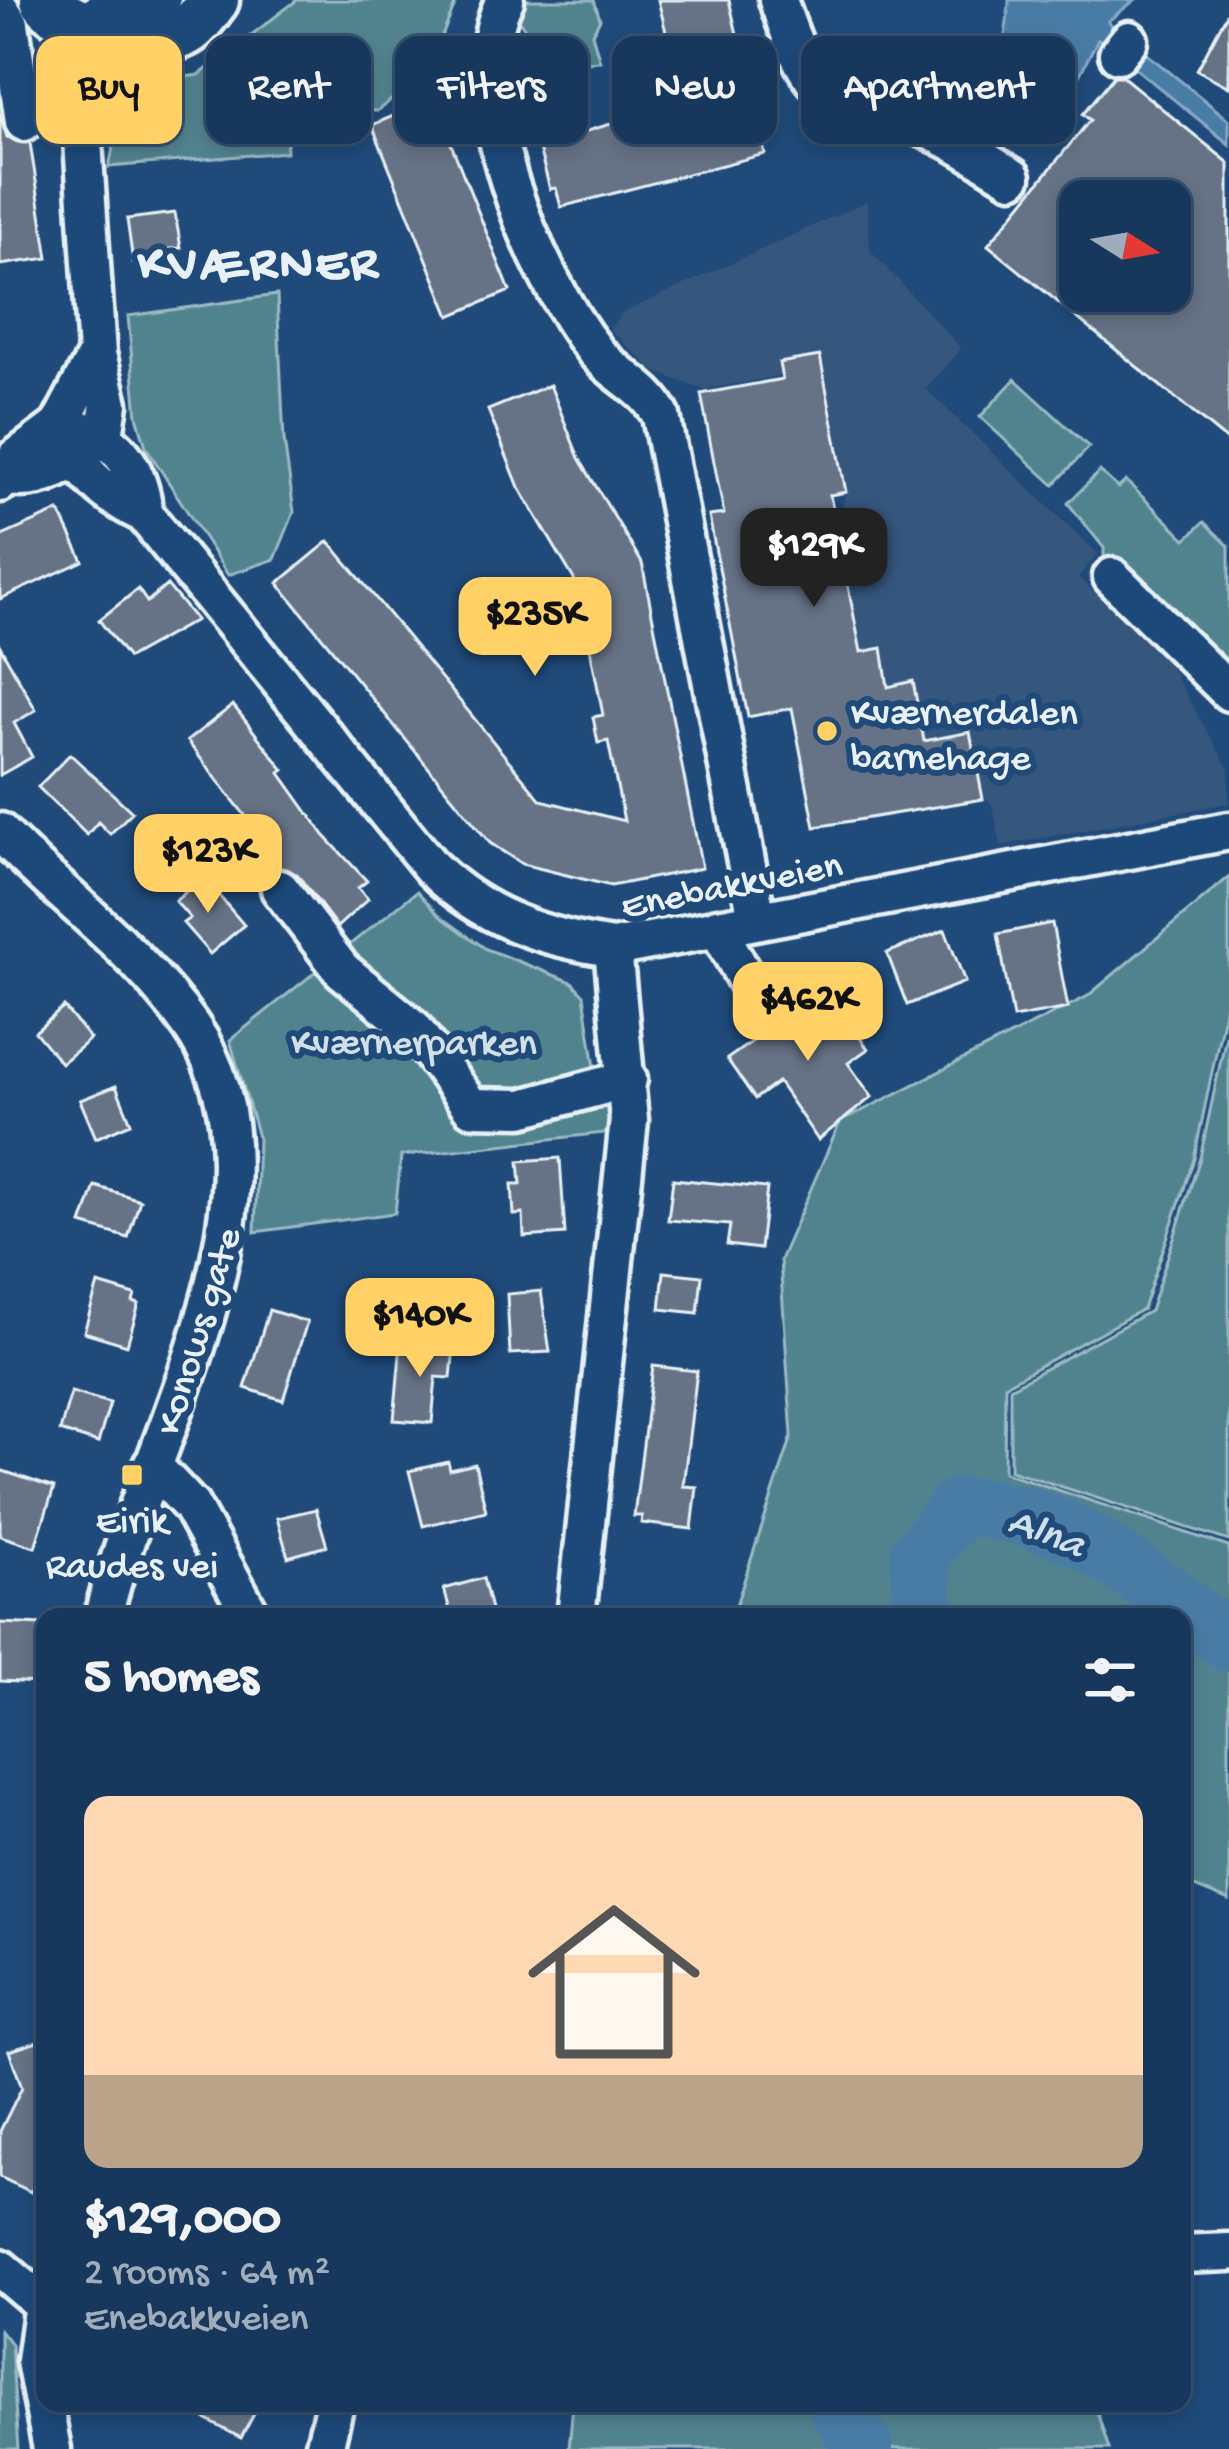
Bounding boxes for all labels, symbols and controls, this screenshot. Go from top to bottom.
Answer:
chip: Buy [36,36,182,144]
chip: Rent [206,36,371,144]
chip: Filters [395,36,588,144]
chip: New [612,36,777,144]
chip: Apartment [801,36,1075,144]
north arrow [1059,180,1191,312]
map controls [1059,180,1191,312]
district label: KVÆRNER [137,238,380,298]
pin: $129K [730,508,898,610]
text: $129K [767,524,861,570]
pin: $235K [451,577,619,679]
text: $235K [486,593,584,639]
place label: Kværnerdalen barnehage [851,693,1078,784]
marker: Kværnerdalen barnehage [814,718,840,744]
pin: $123K [124,814,292,916]
text: $123K [161,830,255,876]
street label: Enebakkveien [618,845,847,933]
pin: $462K [724,962,892,1064]
text: $462K [760,978,856,1024]
park label: Kværnerparken [291,1023,537,1069]
street label: Konows gate [148,1222,255,1441]
pin: $140K [336,1278,504,1380]
text: $140K [372,1294,468,1340]
marker: Eirik Raudes vei [119,1462,145,1488]
water label: Alna [1000,1499,1093,1574]
place label: Eirik Raudes vei [46,1501,218,1592]
icon: filters [1077,1647,1143,1713]
text: 5 homes [84,1650,258,1710]
icon: home [506,1874,722,2090]
text: $129,000 [84,2192,281,2252]
text: 2 rooms · 64 m² [84,2252,330,2298]
text: Enebakkveien [84,2298,308,2344]

